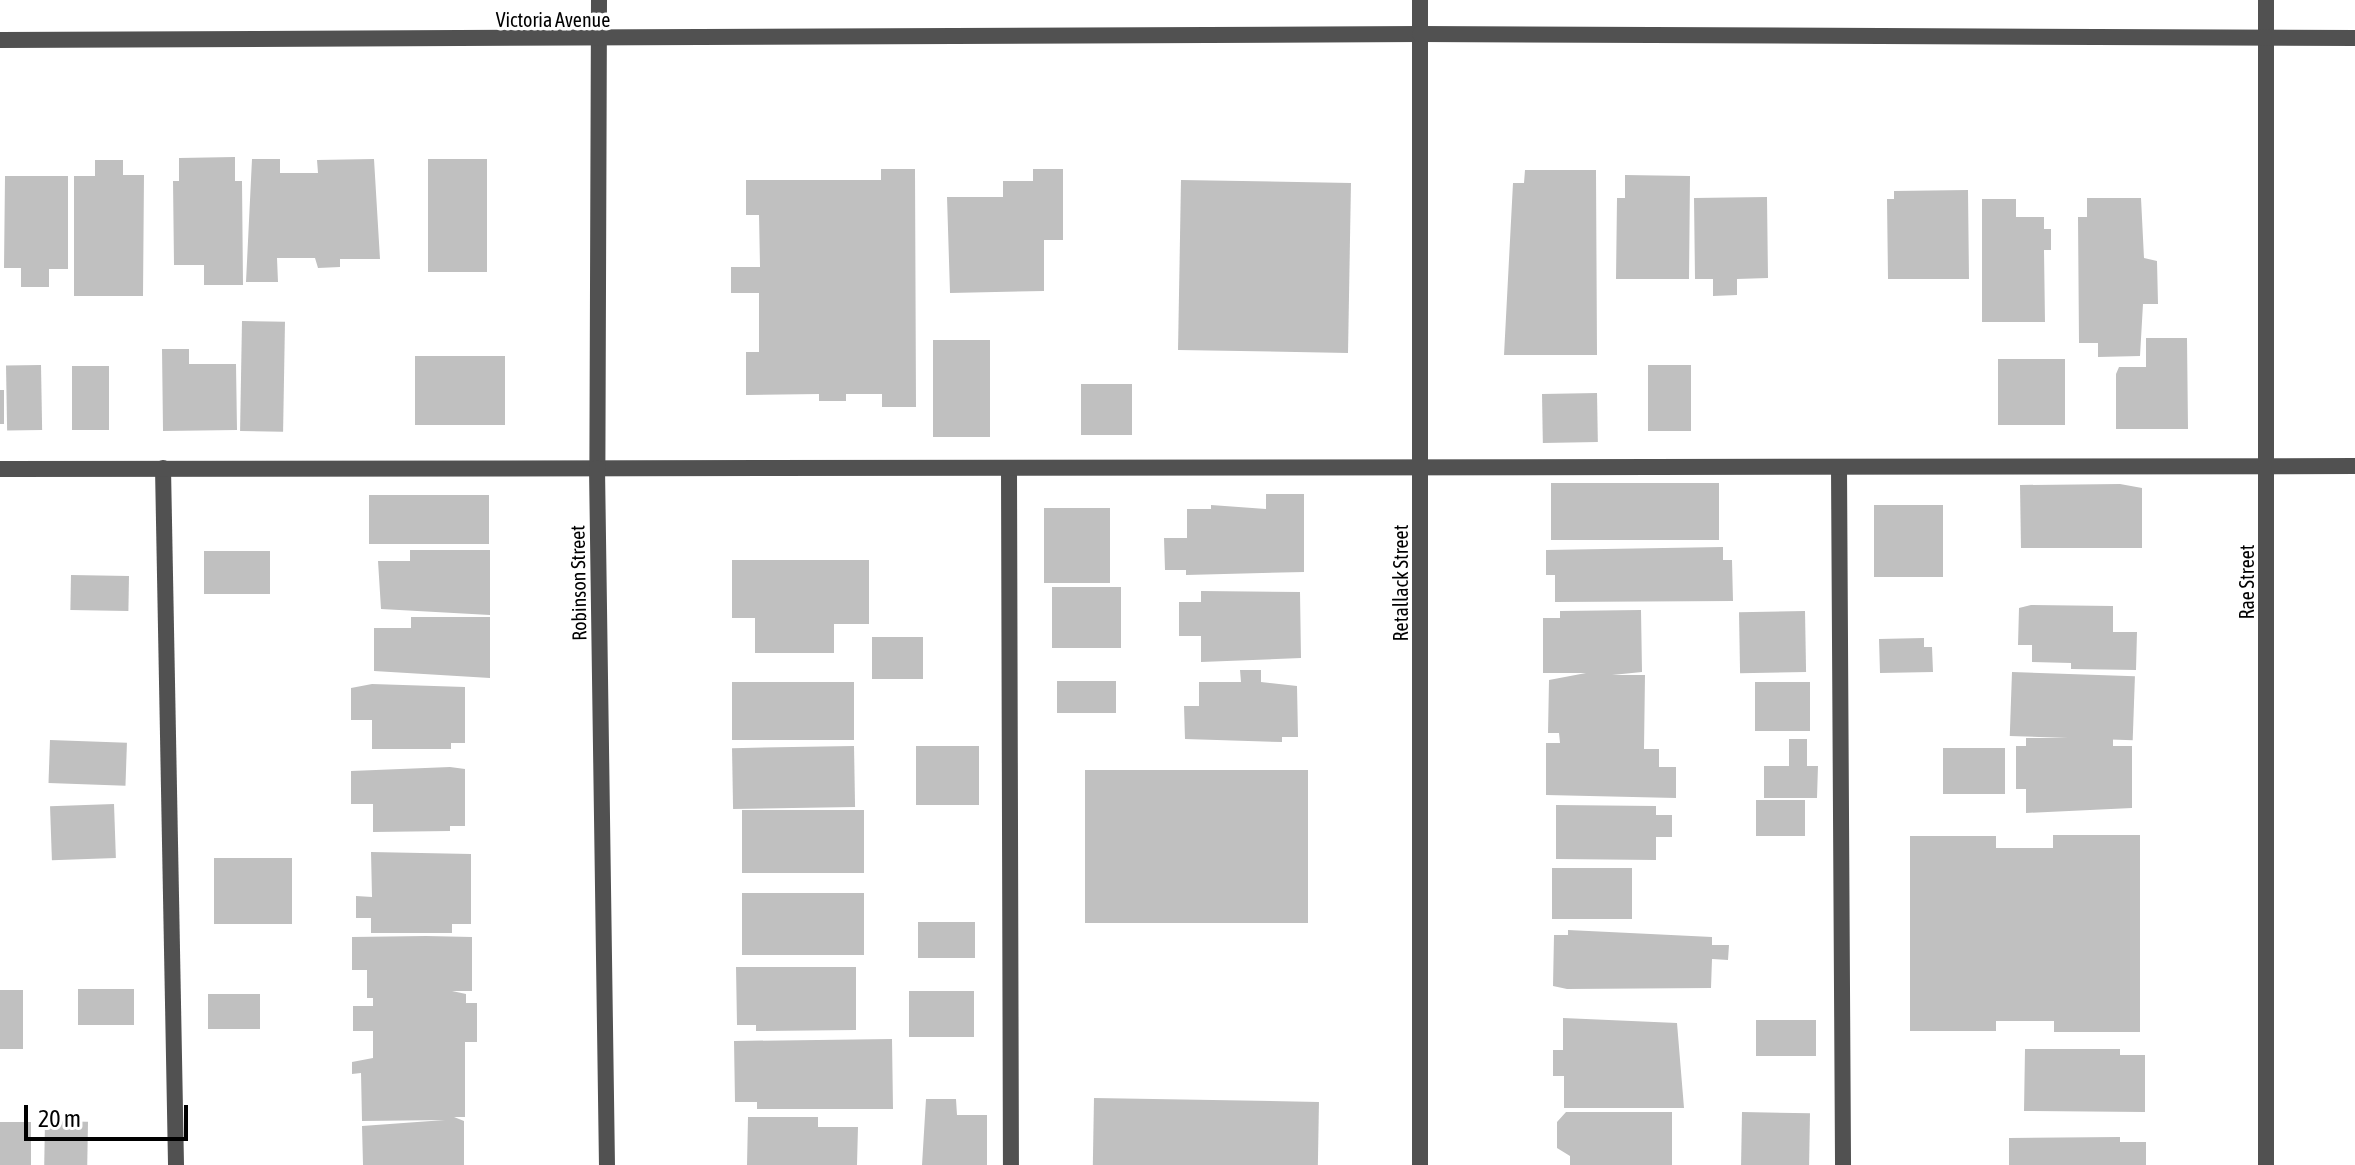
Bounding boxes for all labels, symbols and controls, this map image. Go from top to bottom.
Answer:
street label: Victoria Avenue [496,7,610,31]
street label: Robinson Street [565,525,591,641]
street label: Retallack Street [1388,525,1412,641]
street label: Rae Street [2234,545,2258,619]
scale bar [28,1089,192,1139]
text: 20 m [38,1105,81,1132]

